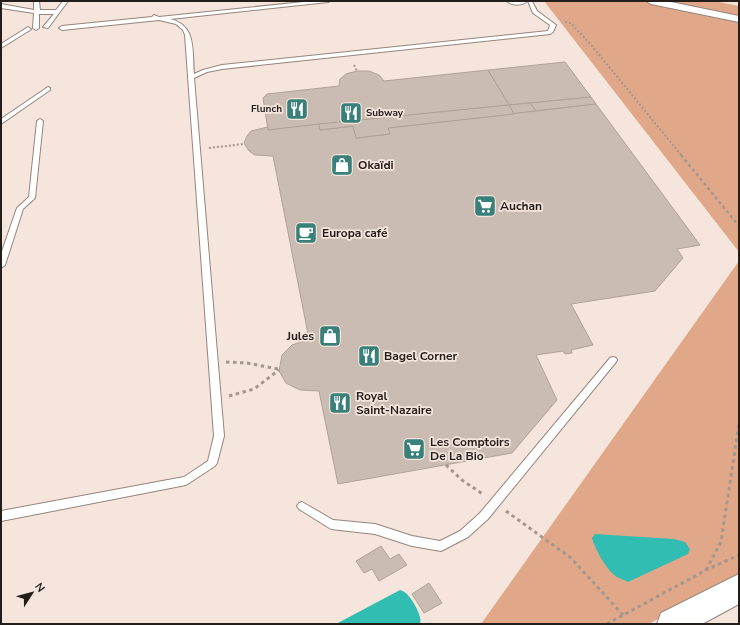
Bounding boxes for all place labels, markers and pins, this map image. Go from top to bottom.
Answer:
restaurant icon: Flunch [284,96,310,122]
restaurant icon: Subway [338,100,364,126]
place label: Flunch [251,102,282,116]
place label: Subway [366,106,404,120]
shop icon: Okaïdi [329,152,355,178]
place label: Okaïdi [358,157,394,173]
supermarket icon: Auchan [472,193,498,219]
place label: Auchan [500,198,542,214]
cafe icon: Europa café [293,220,319,246]
place label: Europa café [322,225,388,241]
shop icon: Jules [317,323,343,349]
place label: Jules [286,328,314,344]
restaurant icon: Bagel Corner [356,343,382,369]
place label: Bagel Corner [384,348,458,364]
place label: Royal Saint-Nazaire [356,388,432,418]
restaurant icon: Royal Saint-Nazaire [327,390,353,416]
place label: Les Comptoirs De La Bio [430,434,510,464]
supermarket icon: Les Comptoirs De La Bio [401,436,427,462]

